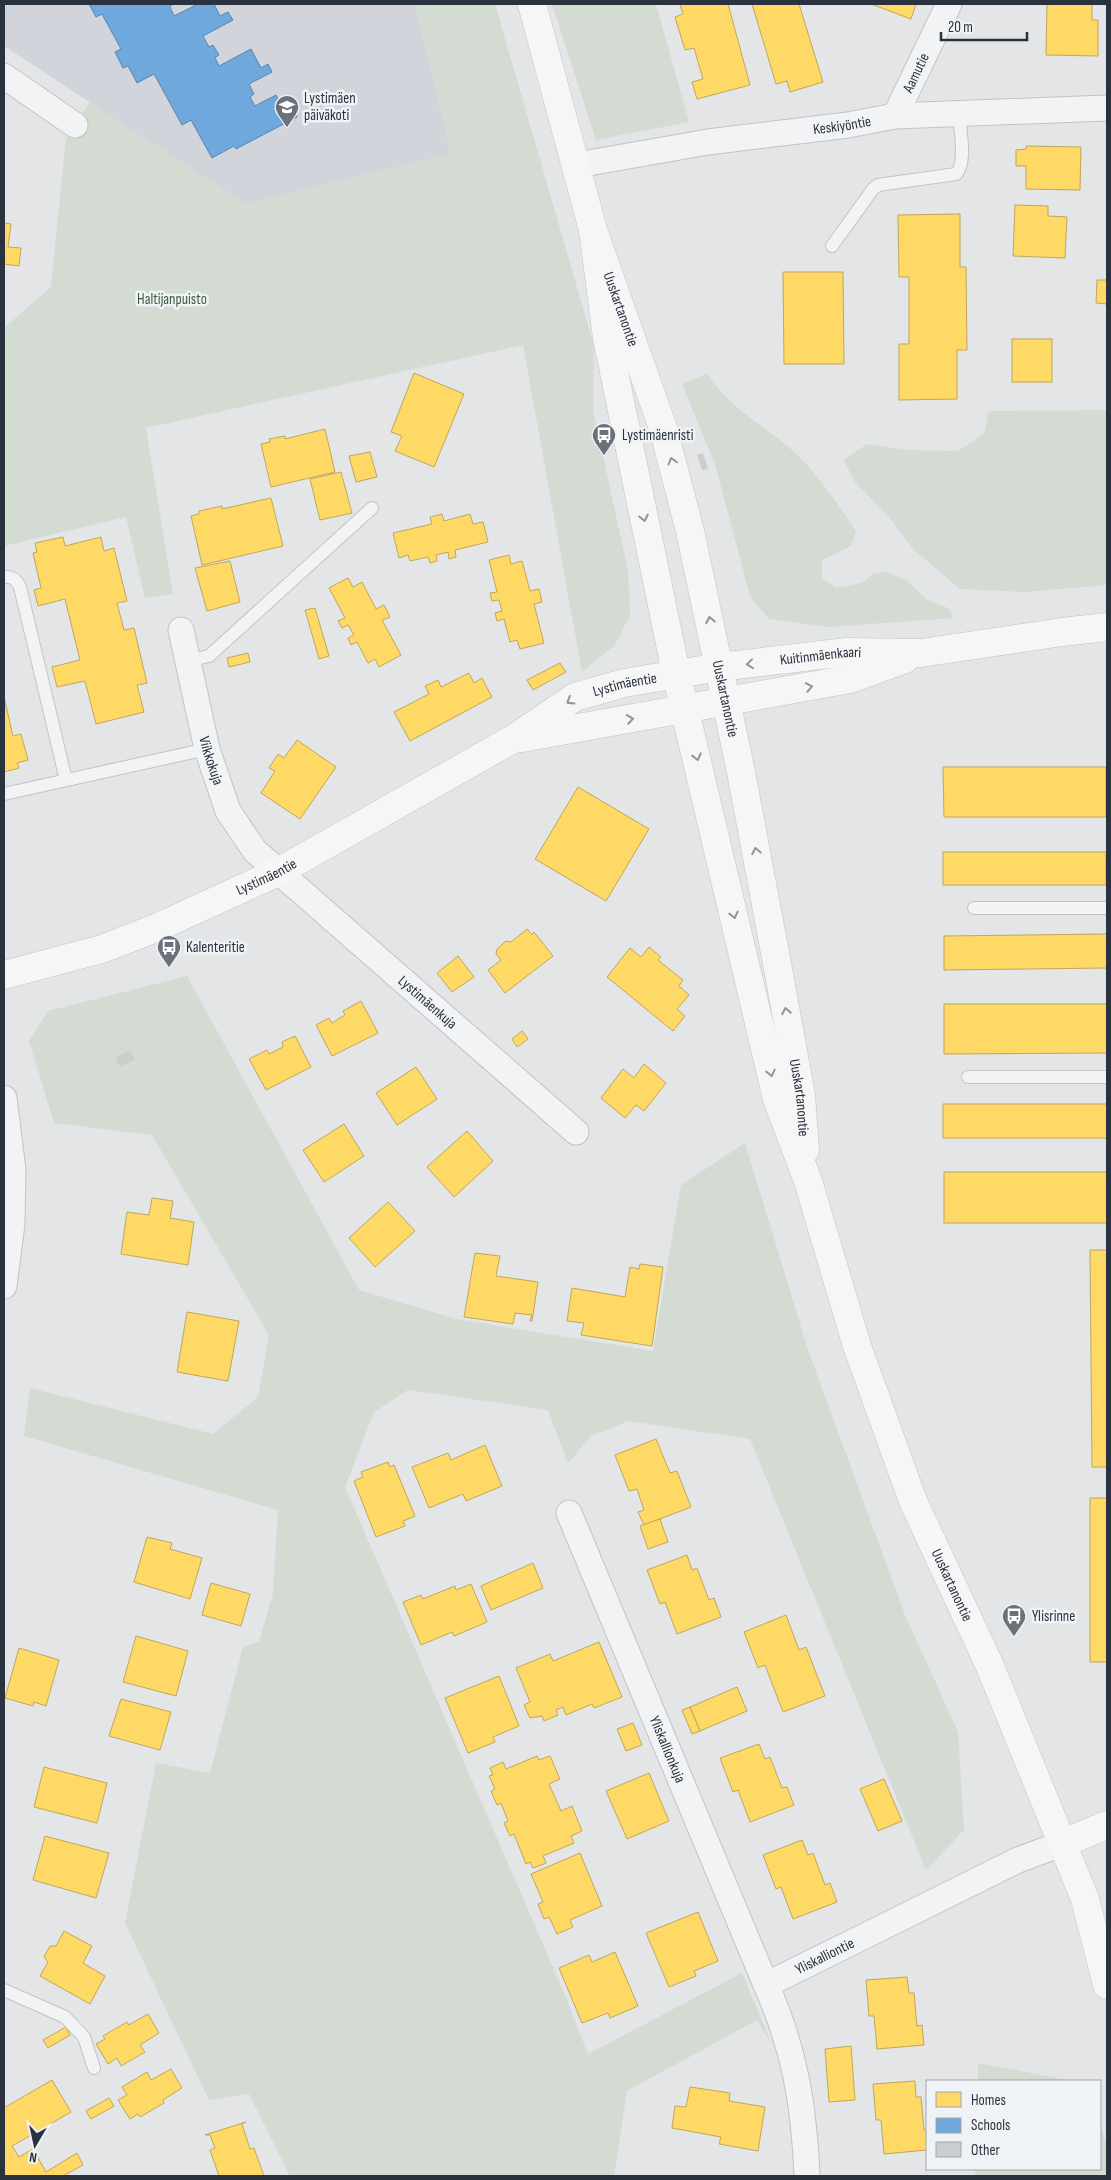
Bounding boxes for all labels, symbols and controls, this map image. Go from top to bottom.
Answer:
scale bar [941,10,1027,42]
text: 20 m [948,18,973,37]
street label: Aamutie [898,50,934,97]
place label: Lystimäen päiväkoti [304,89,356,125]
school or university icon: Lystimäen päiväkoti [274,94,300,128]
street label: Keskiyöntie [812,112,873,139]
street label: Uuskartanontie [599,269,642,349]
park label: Haltijanpuisto [137,290,207,309]
bus stop icon: Lystimäenristi [591,422,617,456]
place label: Lystimäenristi [622,426,694,445]
one-way arrow [667,457,678,466]
one-way arrow [638,513,649,522]
one-way arrow [705,615,716,624]
street label: Kuitinmäenkaari [779,643,862,670]
one-way arrow [746,658,754,669]
street label: Uuskartanontie [708,659,742,739]
street label: Lystimäentie [591,669,658,701]
one-way arrow [805,682,813,693]
one-way arrow [567,694,576,704]
one-way arrow [626,714,634,725]
street label: Viikkokuja [194,734,228,788]
one-way arrow [691,753,701,761]
one-way arrow [751,847,762,856]
street label: Lystimäentie [233,854,300,900]
one-way arrow [728,911,739,920]
bus stop icon: Kalenteritie [156,934,182,968]
place label: Kalenteritie [186,938,245,957]
street label: Lystimäenkuja [394,972,461,1034]
one-way arrow [781,1007,792,1015]
street label: Uuskartanontie [785,1058,813,1137]
one-way arrow [765,1069,776,1078]
street label: Uuskartanontie [927,1546,977,1625]
bus stop icon: Ylisrinne [1001,1603,1027,1637]
place label: Ylisrinne [1032,1607,1075,1626]
street label: Yliskallionkuja [645,1713,690,1786]
street label: Yliskalliontie [792,1934,858,1979]
legend [926,2080,1101,2170]
text: Homes [971,2091,1006,2110]
text: Schools [971,2116,1010,2135]
north arrow [10,2120,60,2170]
text: Other [971,2141,1000,2160]
text: N [28,2148,38,2166]

